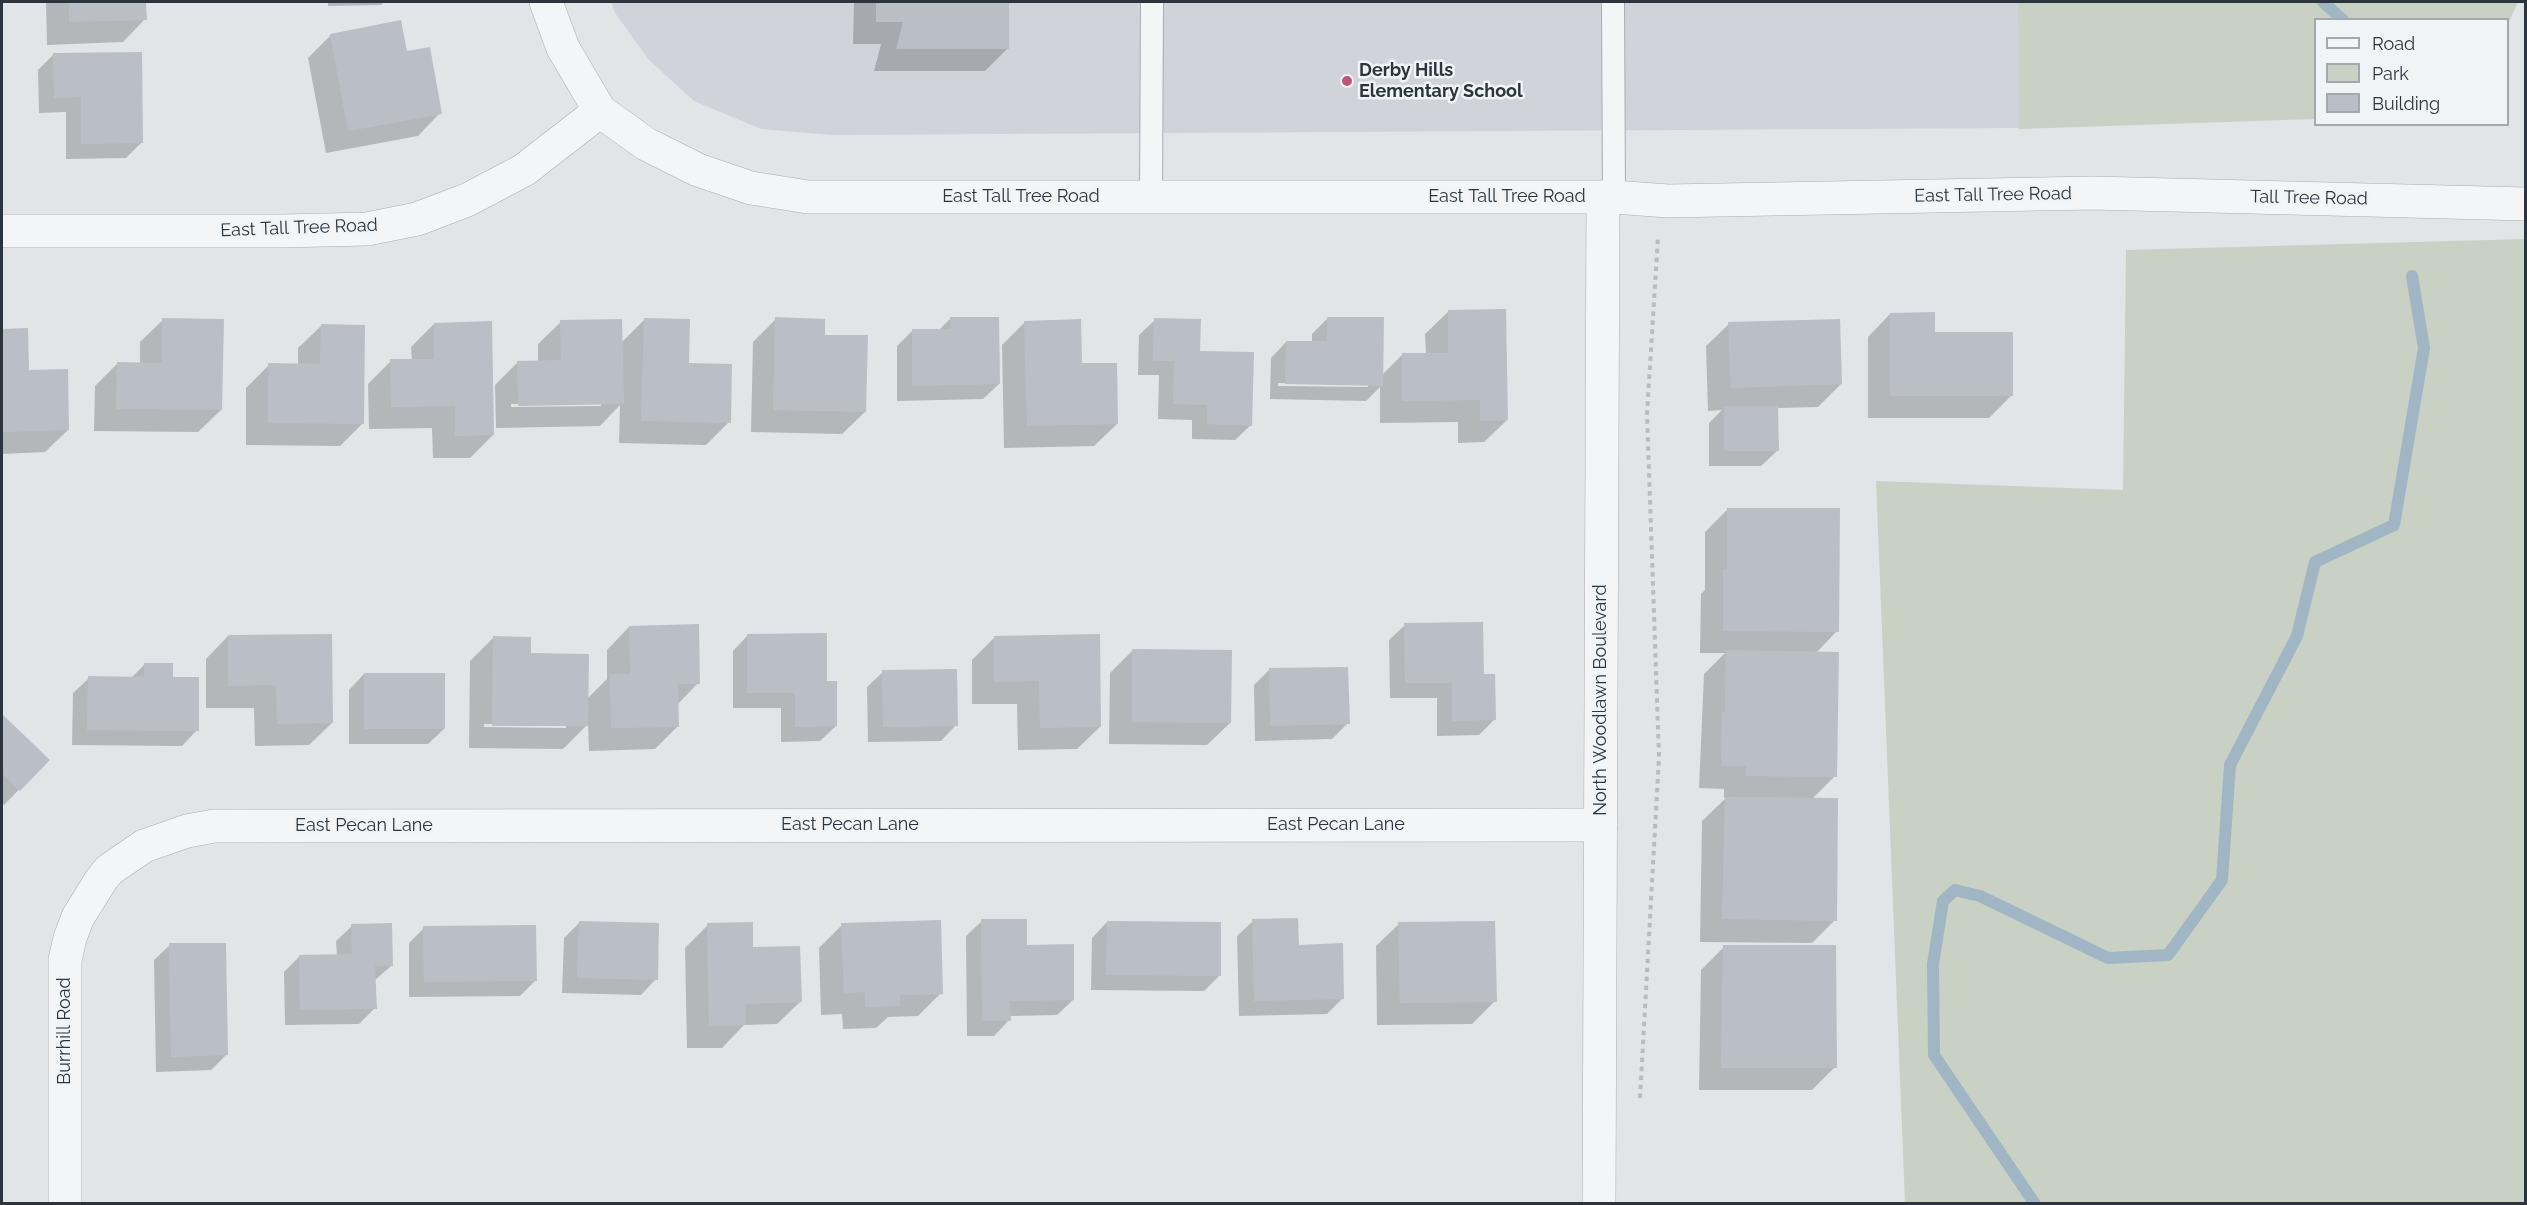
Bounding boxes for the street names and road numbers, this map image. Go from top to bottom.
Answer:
street label: East Tall Tree Road [1914,183,2072,207]
street label: East Tall Tree Road [942,186,1100,208]
street label: East Tall Tree Road [1428,186,1586,208]
street label: Tall Tree Road [2250,186,2368,210]
street label: East Tall Tree Road [220,214,378,242]
street label: North Woodlawn Boulevard [1590,584,1612,816]
street label: East Pecan Lane [781,814,919,836]
street label: East Pecan Lane [1267,814,1405,836]
street label: East Pecan Lane [295,815,433,837]
street label: Burrhill Road [54,977,76,1085]

